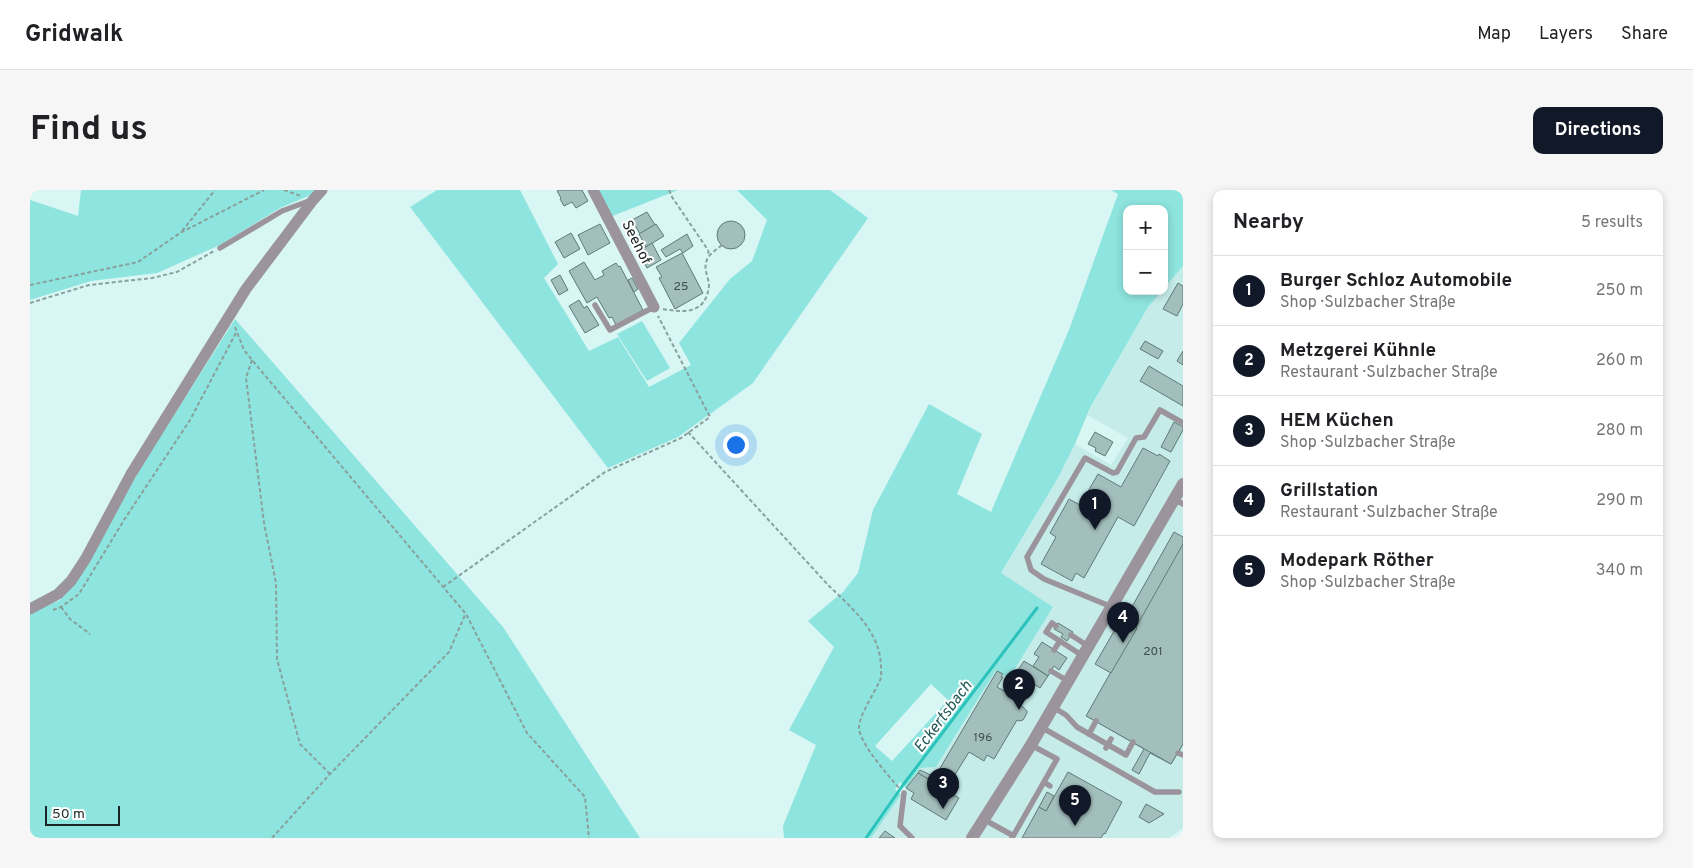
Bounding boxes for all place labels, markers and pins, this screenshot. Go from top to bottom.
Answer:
pin: 1 [1079,489,1111,530]
pin: 4 [1107,602,1139,643]
pin: 2 [1003,669,1035,710]
pin: 3 [927,768,959,809]
pin: 5 [1059,785,1091,826]

